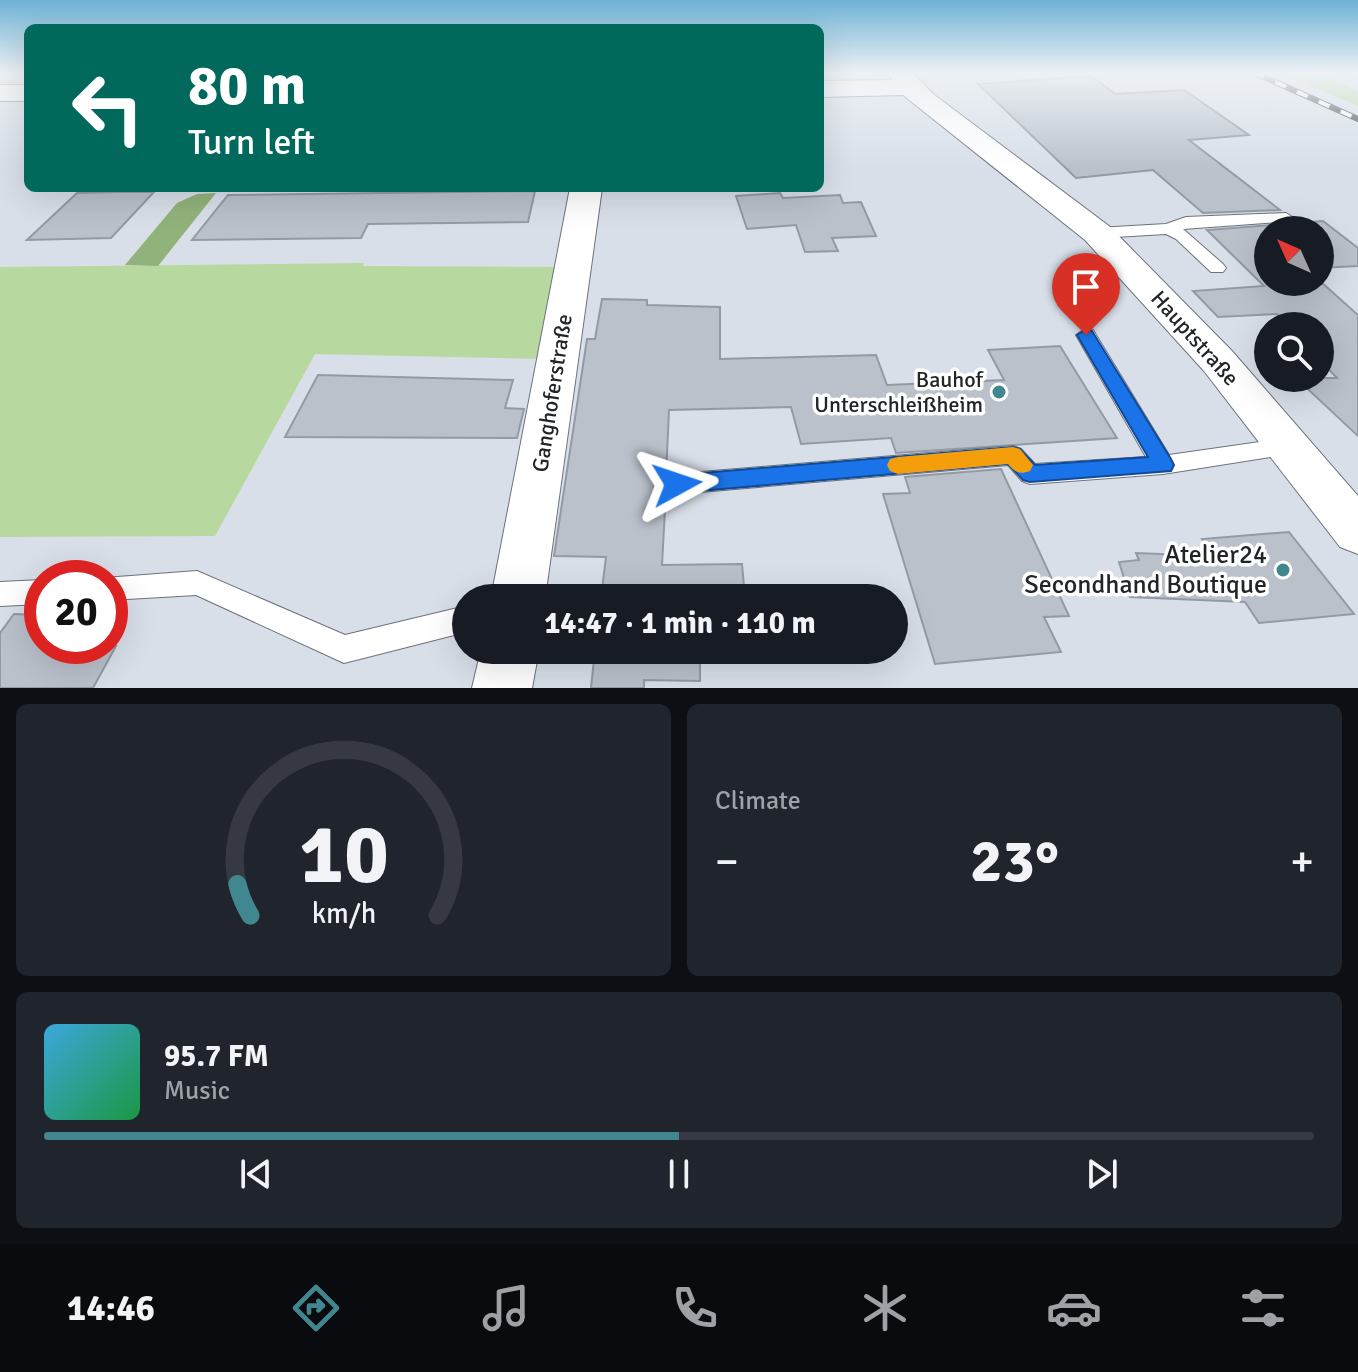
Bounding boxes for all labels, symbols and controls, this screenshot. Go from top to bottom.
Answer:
text: 80 m [188,51,306,120]
icon: left [56,56,160,160]
text: Turn left [188,120,315,165]
north arrow [1254,216,1334,296]
map controls [1254,216,1334,392]
pin [1052,253,1120,335]
icon: arrive [1064,265,1108,309]
street label: Hauptstraße [1145,285,1245,391]
street label: Ganghoferstraße [526,312,578,474]
button: search [1254,312,1334,392]
place label: Bauhof Unterschleißheim [814,366,985,418]
marker: Bauhof Unterschleißheim [990,383,1008,401]
position arrow [635,442,719,526]
place label: Atelier24 Secondhand Boutique [1024,539,1267,601]
speed limit sign: 20 [24,560,128,664]
marker: Atelier24 Secondhand Boutique [1274,561,1292,579]
text: 14:47 · 1 min · 110 m [544,605,816,642]
text: Climate [715,785,801,817]
text: 10 [299,804,388,906]
text: 23° [970,825,1059,899]
text: − [715,835,739,889]
text: + [1290,835,1314,889]
text: km/h [311,896,376,931]
text: 95.7 FM [164,1038,269,1075]
text: Music [164,1075,230,1107]
icon: previous [234,1152,278,1196]
icon: pause [657,1152,701,1196]
icon: next [1080,1152,1124,1196]
icon: directions [288,1280,344,1336]
icon: music [478,1280,534,1336]
icon: phone [667,1280,723,1336]
icon: climate [857,1280,913,1336]
icon: car [1046,1280,1102,1336]
icon: filters [1235,1280,1291,1336]
text: 14:46 [67,1286,155,1331]

